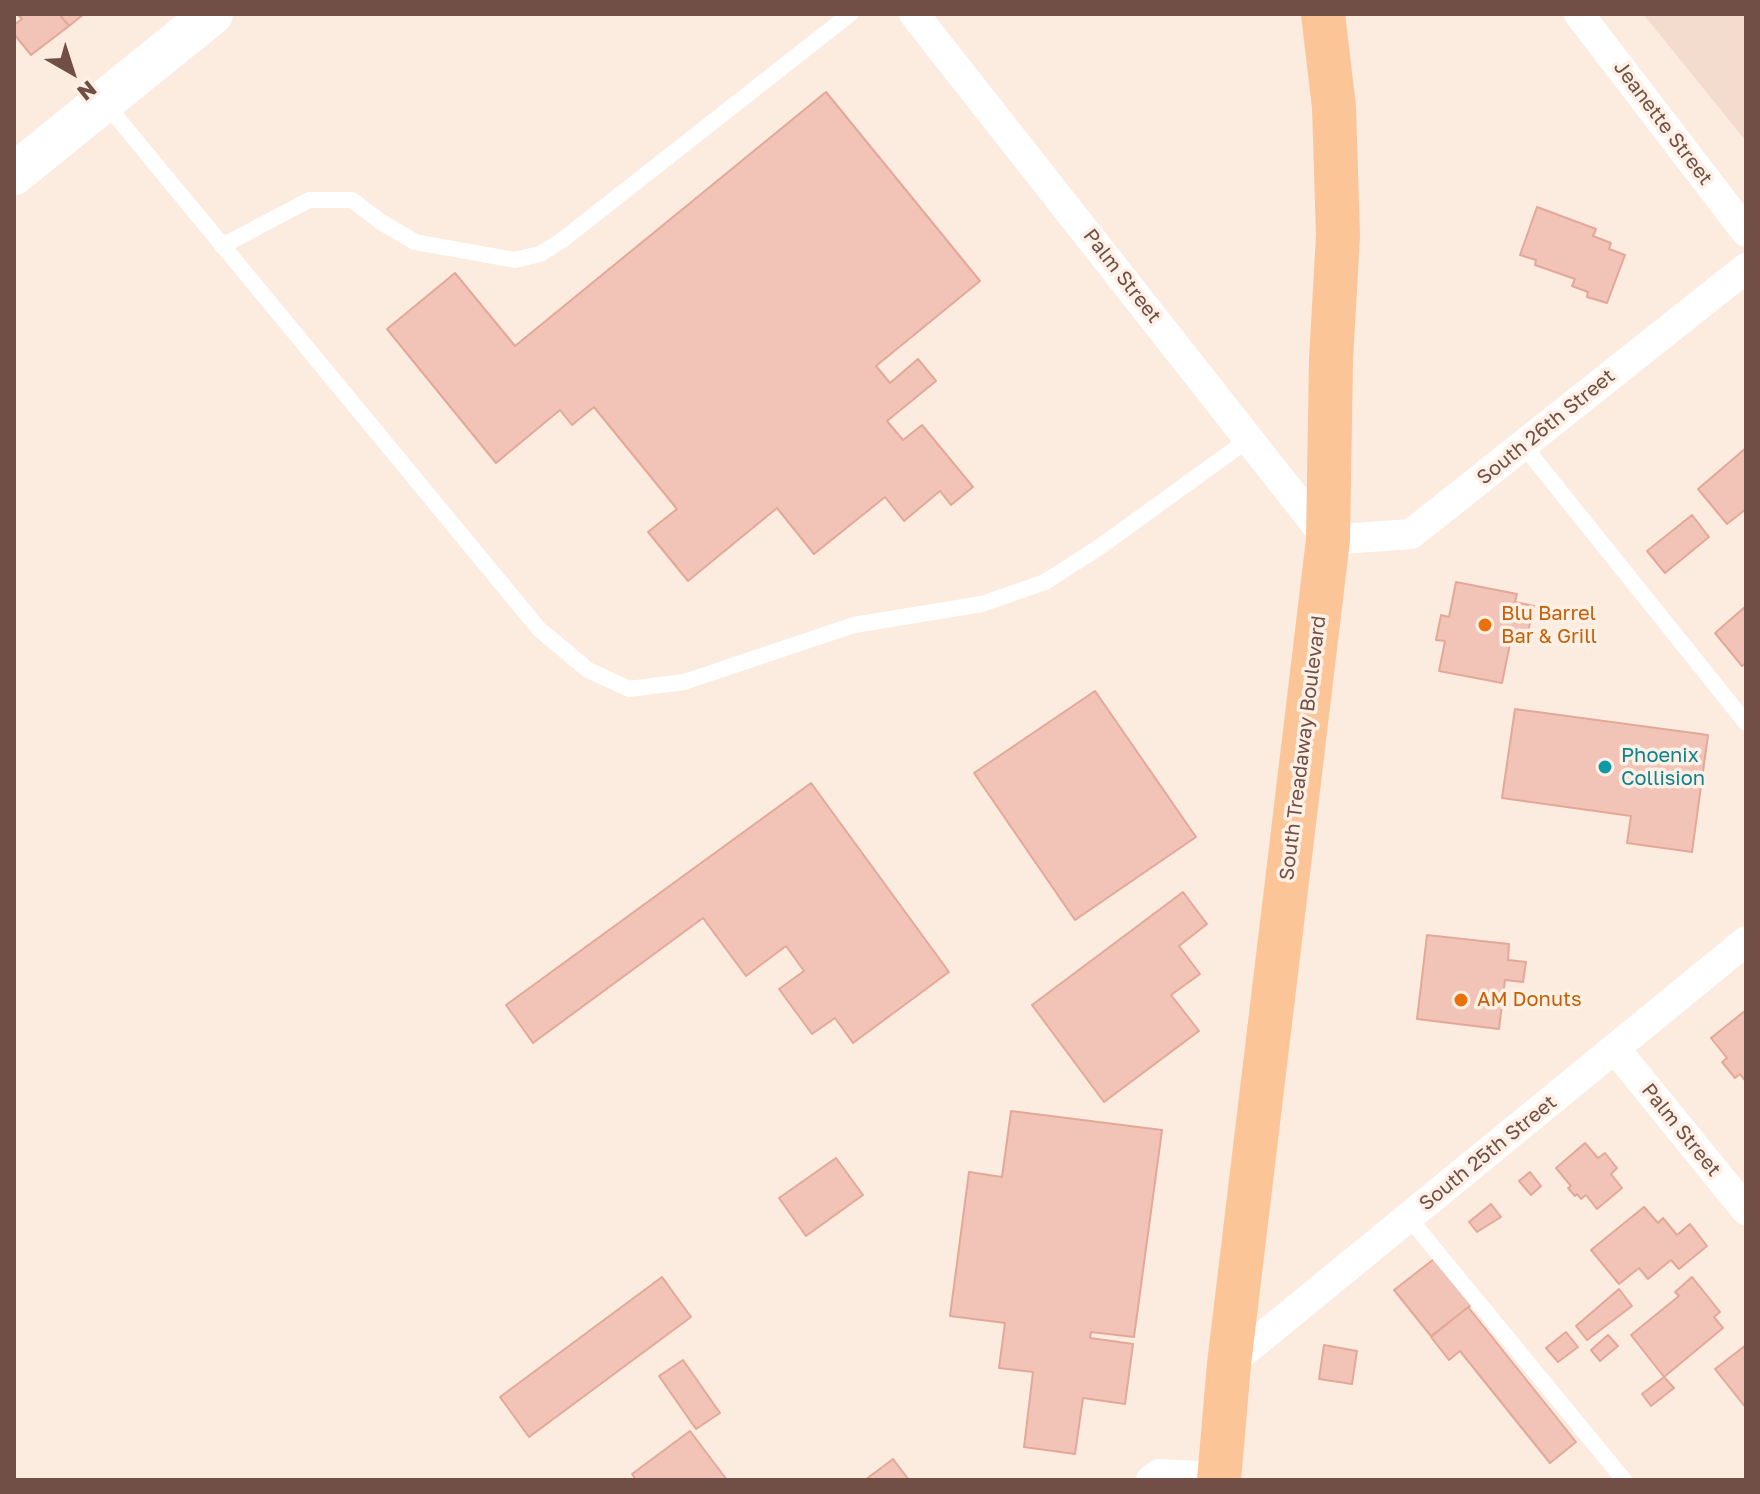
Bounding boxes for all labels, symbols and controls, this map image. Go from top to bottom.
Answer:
north arrow [32,32,112,112]
street label: Jeanette Street [1608,56,1718,190]
text: N [72,75,102,107]
street label: Palm Street [1078,224,1166,328]
street label: South 26th Street [1472,364,1620,490]
place label: Blu Barrel Bar & Grill [1501,602,1597,649]
street label: South Treadaway Boulevard [1275,614,1331,882]
marker: Blu Barrel Bar & Grill [1476,616,1494,634]
place label: Phoenix Collision [1621,744,1705,791]
marker: Phoenix Collision [1596,758,1614,776]
place label: AM Donuts [1477,988,1582,1012]
marker: AM Donuts [1452,991,1470,1009]
street label: Palm Street [1636,1079,1726,1181]
street label: South 25th Street [1414,1090,1562,1216]

